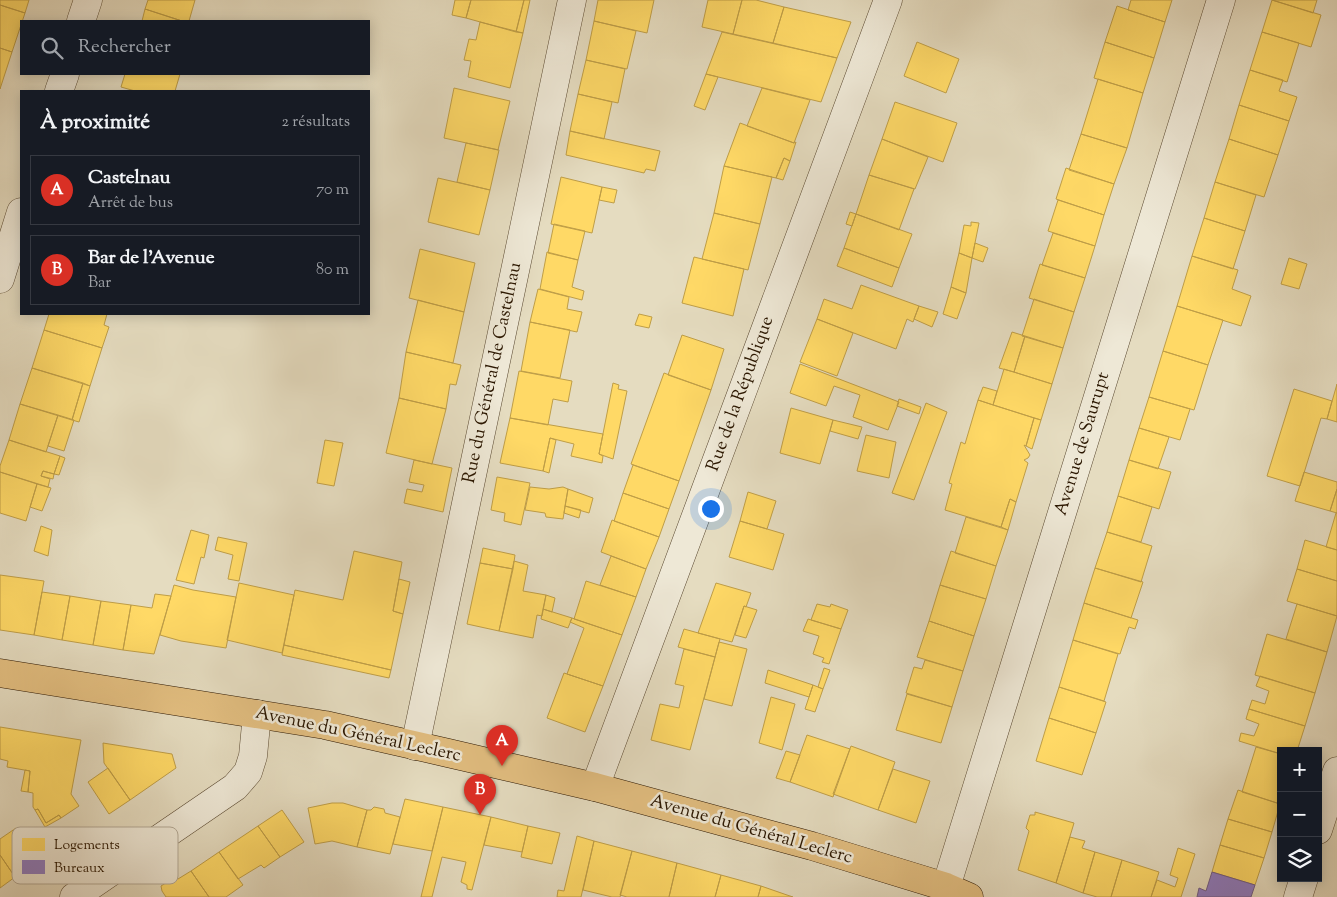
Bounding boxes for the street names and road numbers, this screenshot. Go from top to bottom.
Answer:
street label: Rue du Général de Castelnau [457,260,529,486]
street label: Rue de la République [701,313,781,475]
street label: Avenue de Saurupt [1049,369,1117,519]
street label: Avenue du Général Leclerc [253,701,463,769]
street label: Avenue du Général Leclerc [647,789,855,871]

